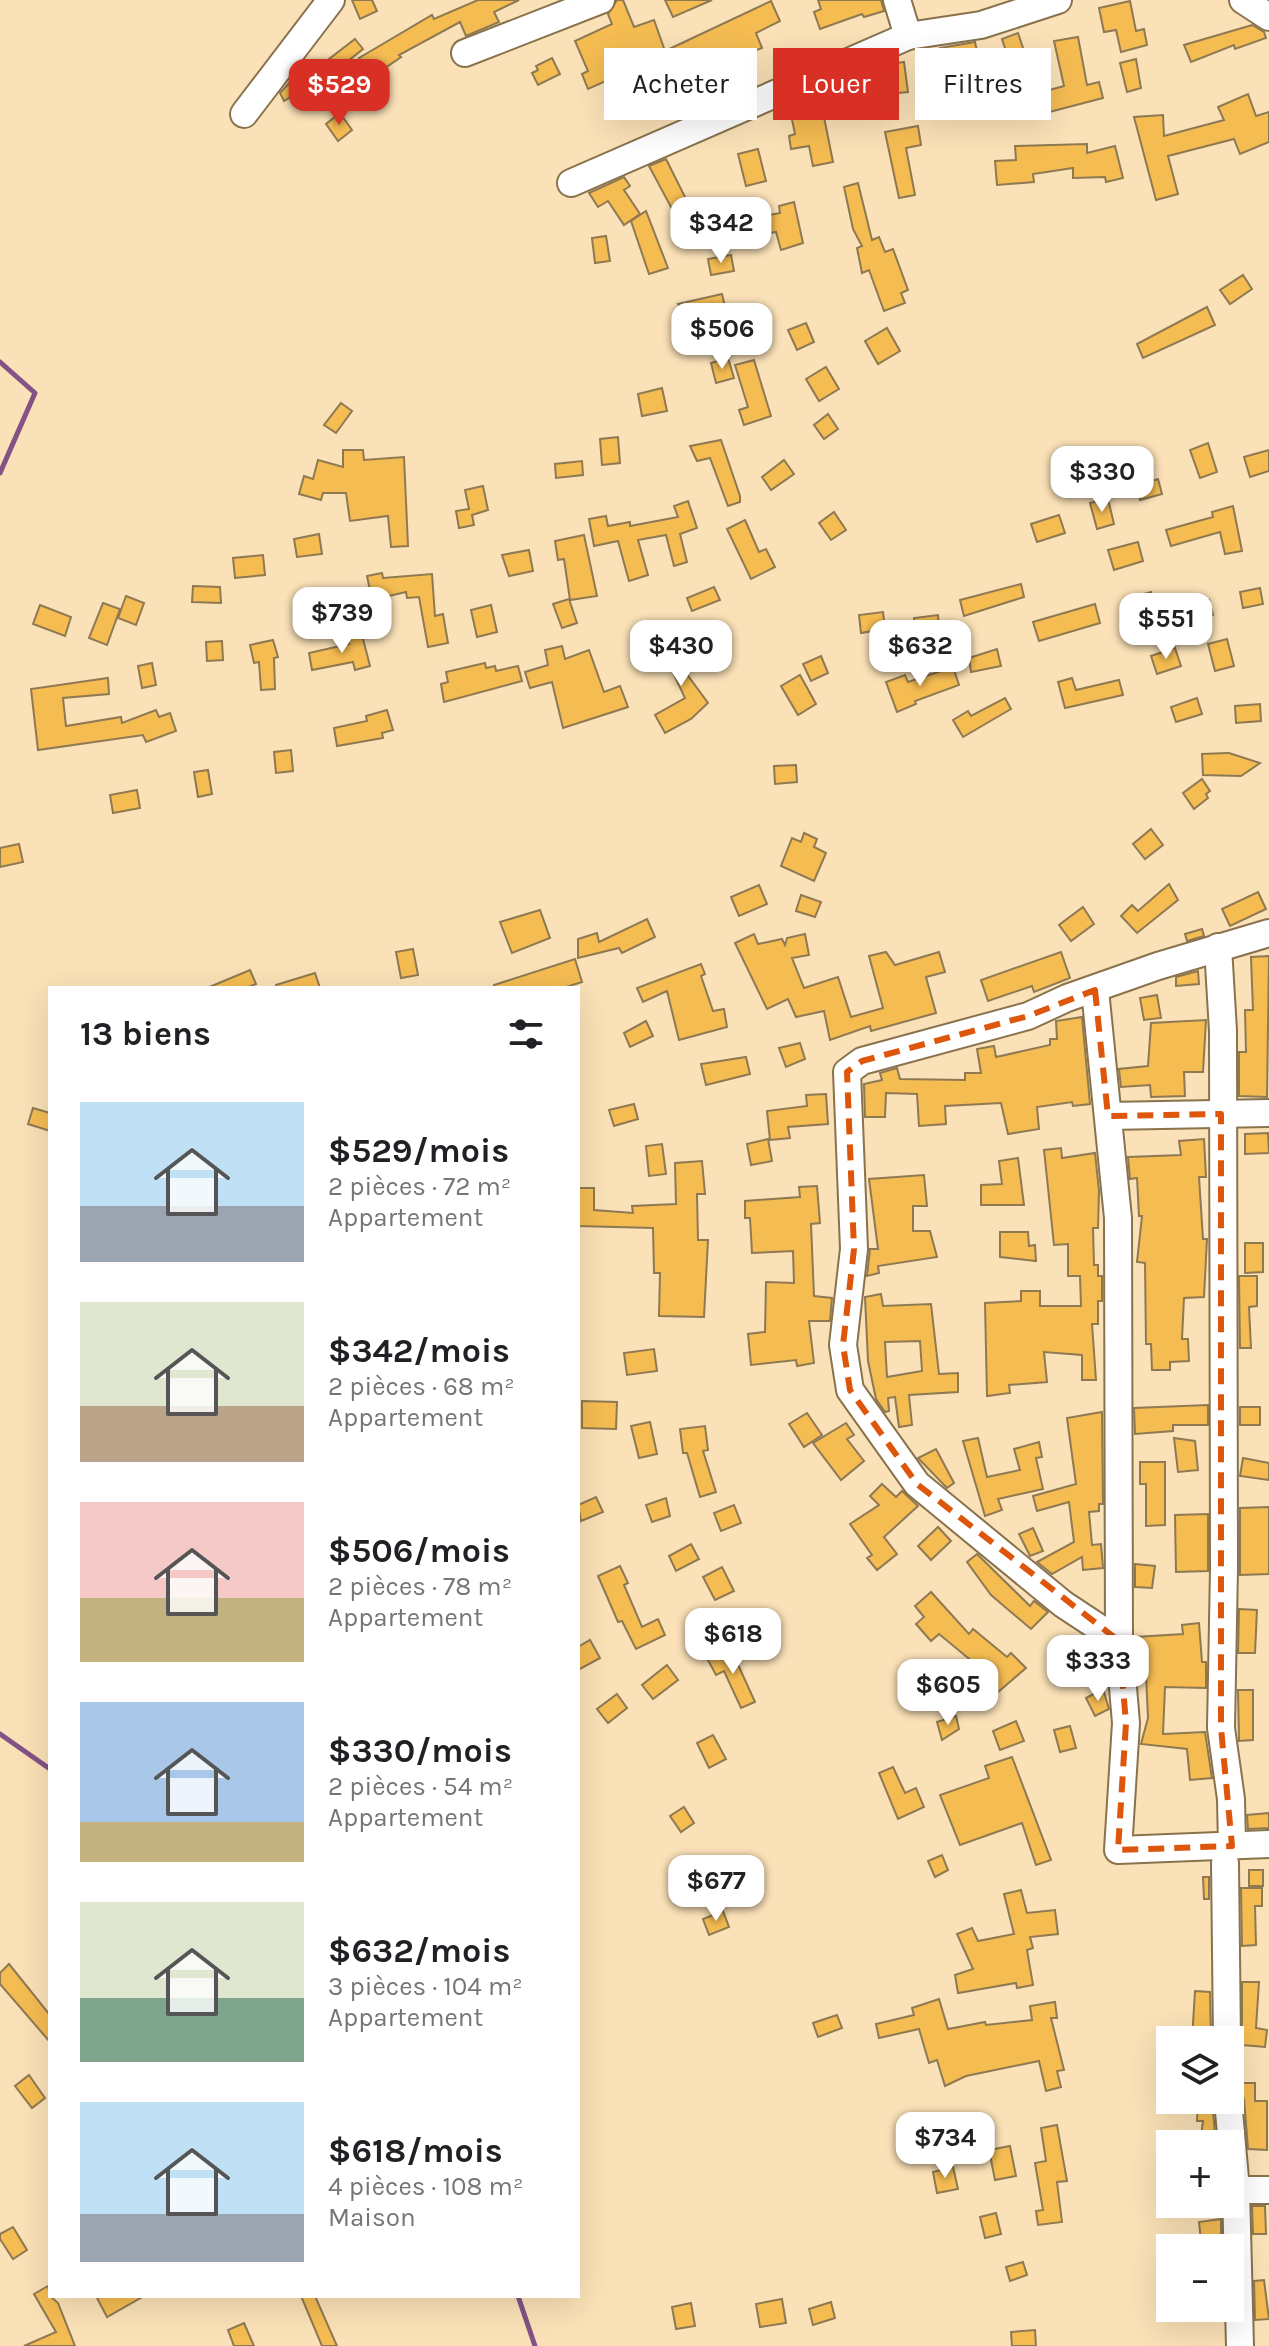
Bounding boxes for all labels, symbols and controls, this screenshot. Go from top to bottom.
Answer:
chip: Acheter [604,48,757,120]
chip: Louer [773,48,899,120]
chip: Filtres [915,48,1051,120]
pin: $529 [292,59,386,127]
text: $529 [307,69,371,100]
pin: $342 [674,197,768,265]
text: $342 [688,207,754,238]
pin: $506 [675,303,769,371]
text: $506 [689,313,755,344]
pin: $330 [1055,446,1149,514]
text: $330 [1069,456,1135,487]
pin: $739 [295,587,389,655]
pin: $551 [1119,593,1213,661]
text: $739 [311,597,373,628]
text: $551 [1137,603,1195,634]
pin: $430 [634,620,728,688]
pin: $632 [873,620,967,688]
text: $430 [648,630,714,661]
text: $632 [887,630,953,661]
icon: filters [504,1012,548,1056]
text: 13 biens [80,1014,211,1054]
text: $529/mois [328,1131,509,1171]
icon: home [144,1134,240,1230]
text: 2 pièces · 72 m² [328,1171,511,1202]
text: Appartement [328,1202,483,1233]
text: $342/mois [328,1331,510,1371]
icon: home [144,1334,240,1430]
text: 2 pièces · 68 m² [328,1371,515,1402]
text: Appartement [328,1402,483,1433]
text: $506/mois [328,1531,510,1571]
icon: home [144,1534,240,1630]
text: 2 pièces · 78 m² [328,1571,512,1602]
text: Appartement [328,1602,483,1633]
pin: $618 [686,1608,780,1676]
text: $618 [703,1618,763,1649]
pin: $333 [1051,1635,1145,1703]
text: $333 [1065,1645,1131,1676]
pin: $605 [901,1659,995,1727]
text: $605 [915,1669,981,1700]
text: $330/mois [328,1731,512,1771]
icon: home [144,1734,240,1830]
text: 2 pièces · 54 m² [328,1771,513,1802]
text: Appartement [328,1802,483,1833]
pin: $677 [669,1855,763,1923]
text: $677 [686,1865,746,1896]
text: $632/mois [328,1931,510,1971]
icon: home [144,1934,240,2030]
text: 3 pièces · 104 m² [328,1971,523,2002]
text: Appartement [328,2002,483,2033]
map controls [1156,2026,1244,2322]
button: layers [1156,2026,1244,2114]
pin: $734 [898,2112,992,2180]
text: $734 [914,2122,976,2153]
button: + [1156,2130,1244,2218]
text: $618/mois [328,2131,503,2171]
icon: home [144,2134,240,2230]
text: 4 pièces · 108 m² [328,2171,523,2202]
text: Maison [328,2202,416,2233]
button: − [1156,2234,1244,2322]

